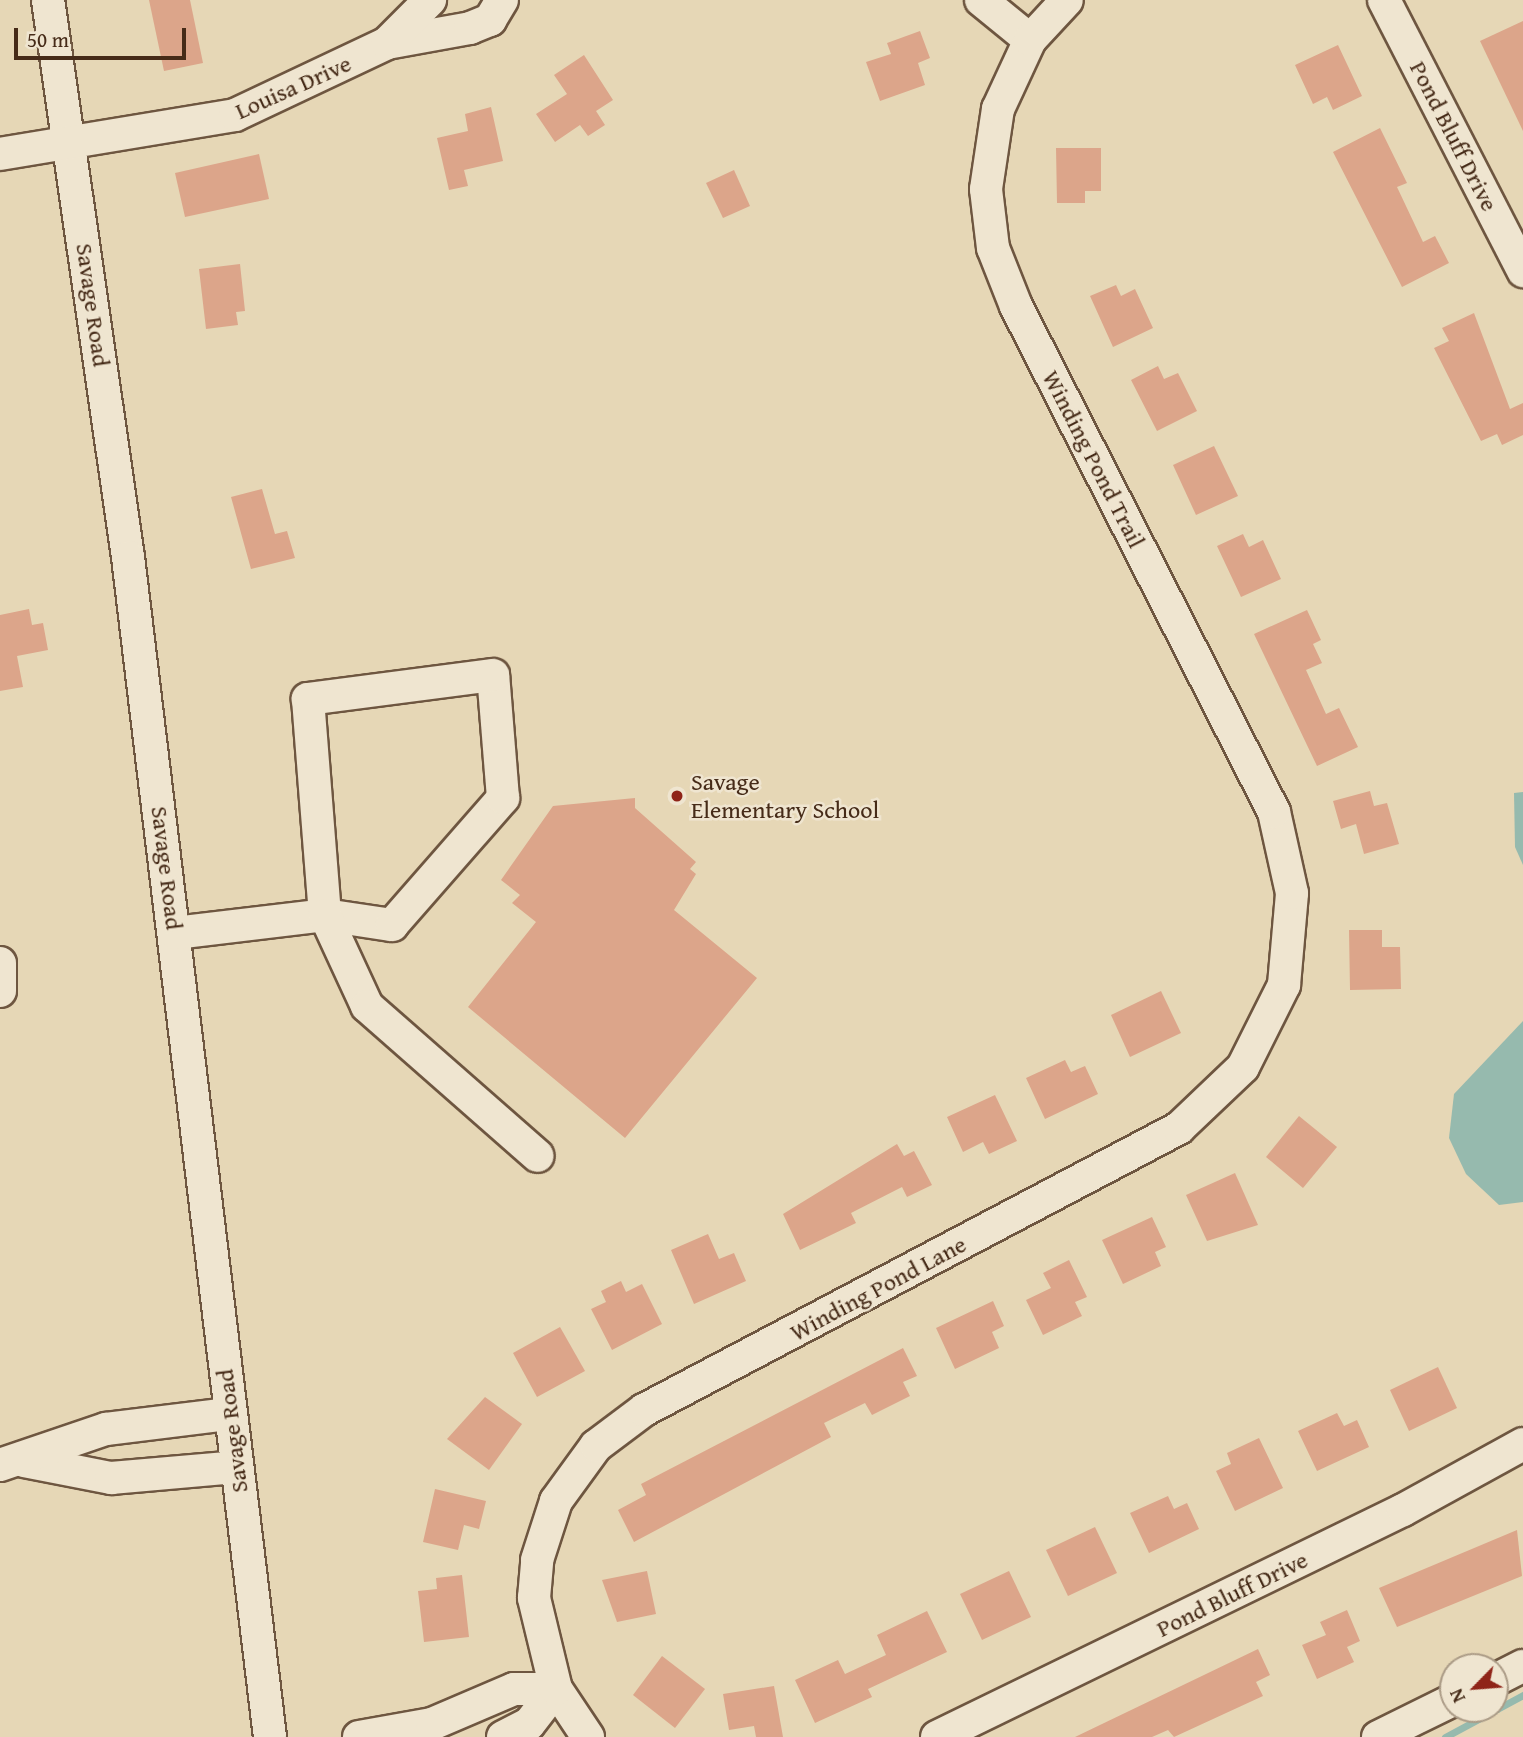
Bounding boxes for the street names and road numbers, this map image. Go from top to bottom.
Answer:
street label: Louisa Drive [231,49,355,125]
street label: Pond Bluff Drive [1404,56,1504,216]
street label: Savage Road [70,241,116,369]
street label: Winding Pond Trail [1037,365,1151,553]
street label: Savage Road [145,805,189,931]
street label: Winding Pond Lane [785,1229,971,1347]
street label: Savage Road [210,1368,254,1494]
street label: Pond Bluff Drive [1152,1545,1312,1643]

